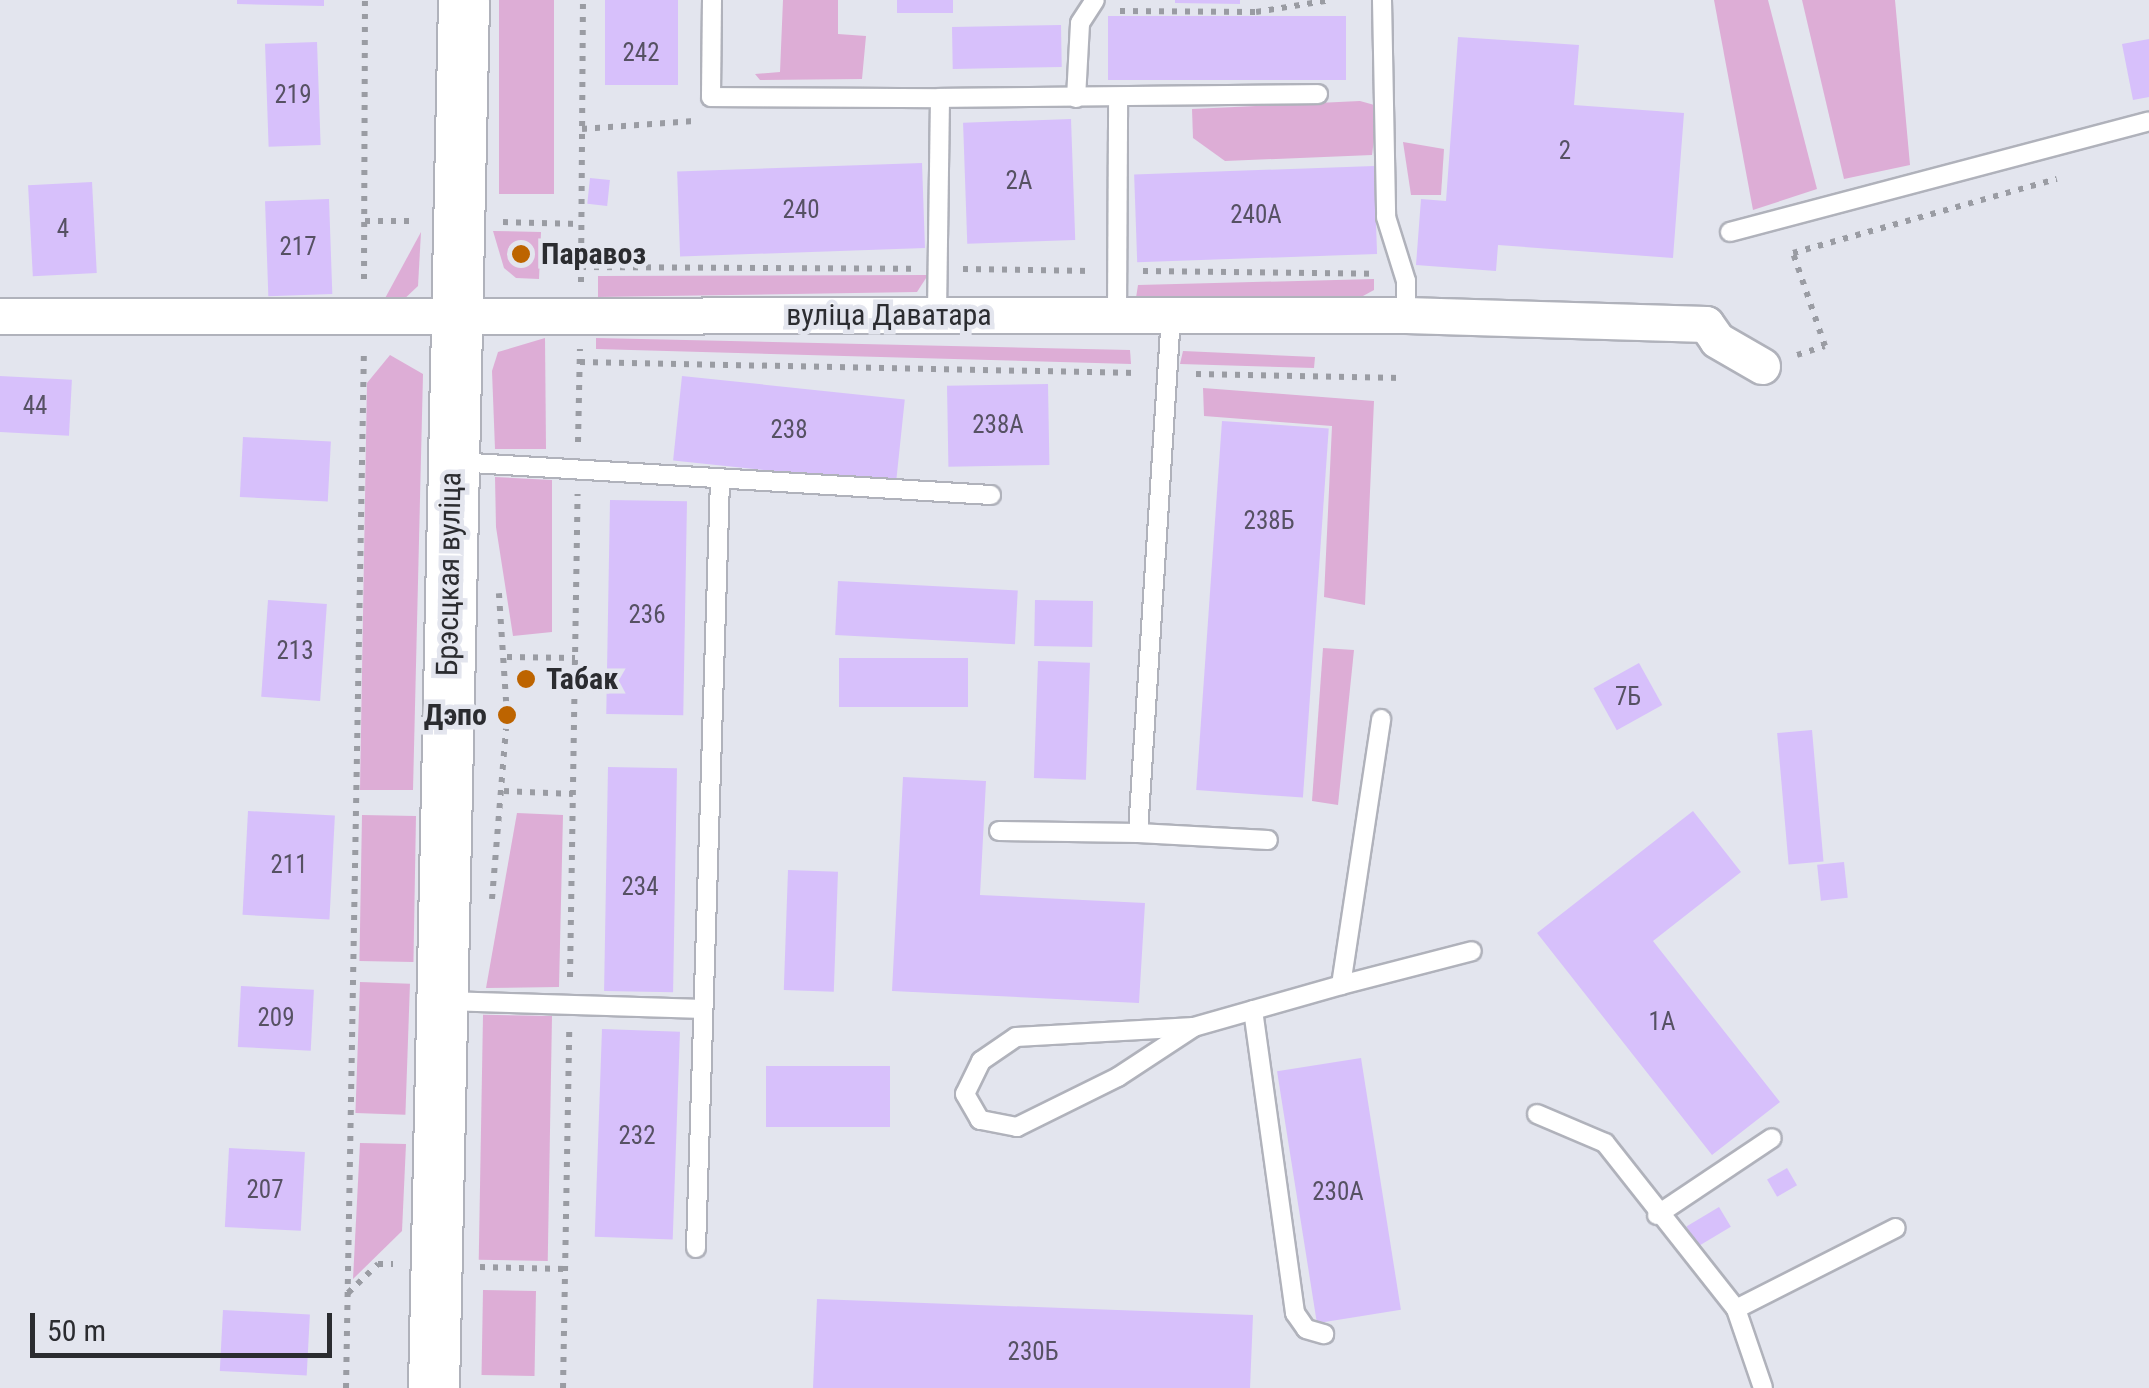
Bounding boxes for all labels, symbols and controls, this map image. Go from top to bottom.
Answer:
house number: 242 [622,38,660,68]
house number: 219 [274,80,312,110]
house number: 2 [1559,136,1571,166]
house number: 2А [1006,166,1032,196]
house number: 240 [782,195,820,225]
house number: 240А [1230,200,1282,230]
house number: 4 [57,214,69,244]
house number: 217 [279,232,317,262]
place label: Паравоз [541,236,646,272]
marker: Паравоз [510,243,532,265]
street label: вуліца Даватара [786,297,992,333]
house number: 44 [23,391,47,421]
house number: 238А [972,410,1024,440]
house number: 238 [770,415,808,445]
street label: Брэсцкая вуліца [429,472,469,676]
house number: 238Б [1244,506,1294,536]
house number: 236 [628,600,666,630]
house number: 213 [276,636,314,666]
place label: Табак [546,661,618,697]
marker: Табак [515,668,537,690]
house number: 7Б [1615,682,1641,712]
place label: Дэпо [424,697,487,733]
marker: Дэпо [496,704,518,726]
house number: 211 [270,850,308,880]
house number: 234 [621,872,659,902]
house number: 209 [257,1003,295,1033]
house number: 1А [1649,1007,1675,1037]
house number: 232 [618,1121,656,1151]
house number: 207 [246,1175,284,1205]
house number: 230А [1312,1177,1364,1207]
scale bar [35,1293,338,1355]
text: 50 m [47,1313,106,1348]
house number: 230Б [1008,1337,1058,1367]

